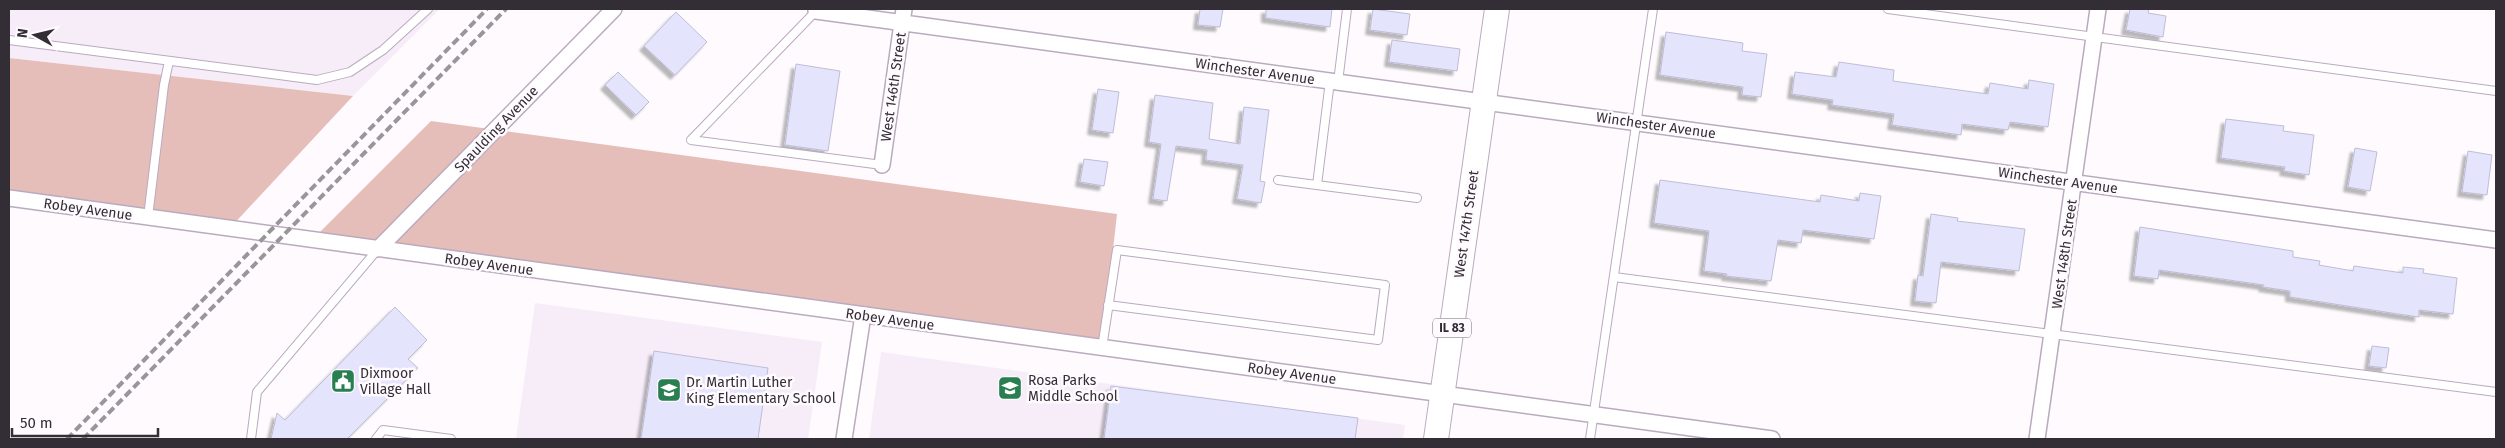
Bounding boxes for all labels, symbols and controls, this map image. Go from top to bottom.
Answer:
north arrow [10,10,60,60]
text: N [14,27,32,39]
street label: West 146th Street [877,30,910,143]
street label: Winchester Avenue [1194,55,1316,88]
street label: Spaulding Avenue [451,83,542,176]
street label: Winchester Avenue [1595,109,1717,142]
street label: Winchester Avenue [1997,164,2119,197]
street label: West 147th Street [1451,168,1483,279]
street label: Robey Avenue [42,195,133,224]
street label: West 148th Street [2048,197,2081,310]
street label: Robey Avenue [443,250,534,279]
street label: Robey Avenue [844,305,935,334]
road number: IL 83 [1433,318,1471,338]
street label: Robey Avenue [1246,359,1337,388]
place label: Dixmoor Village Hall [360,365,431,398]
public building icon: Dixmoor Village Hall [330,368,356,394]
place label: Rosa Parks Middle School [1028,372,1118,405]
place label: Dr. Martin Luther King Elementary School [686,374,836,407]
school or university icon: Rosa Parks Middle School [997,375,1023,401]
school or university icon: Dr. Martin Luther King Elementary School [656,377,682,403]
scale bar [12,406,159,438]
text: 50 m [20,414,53,432]

